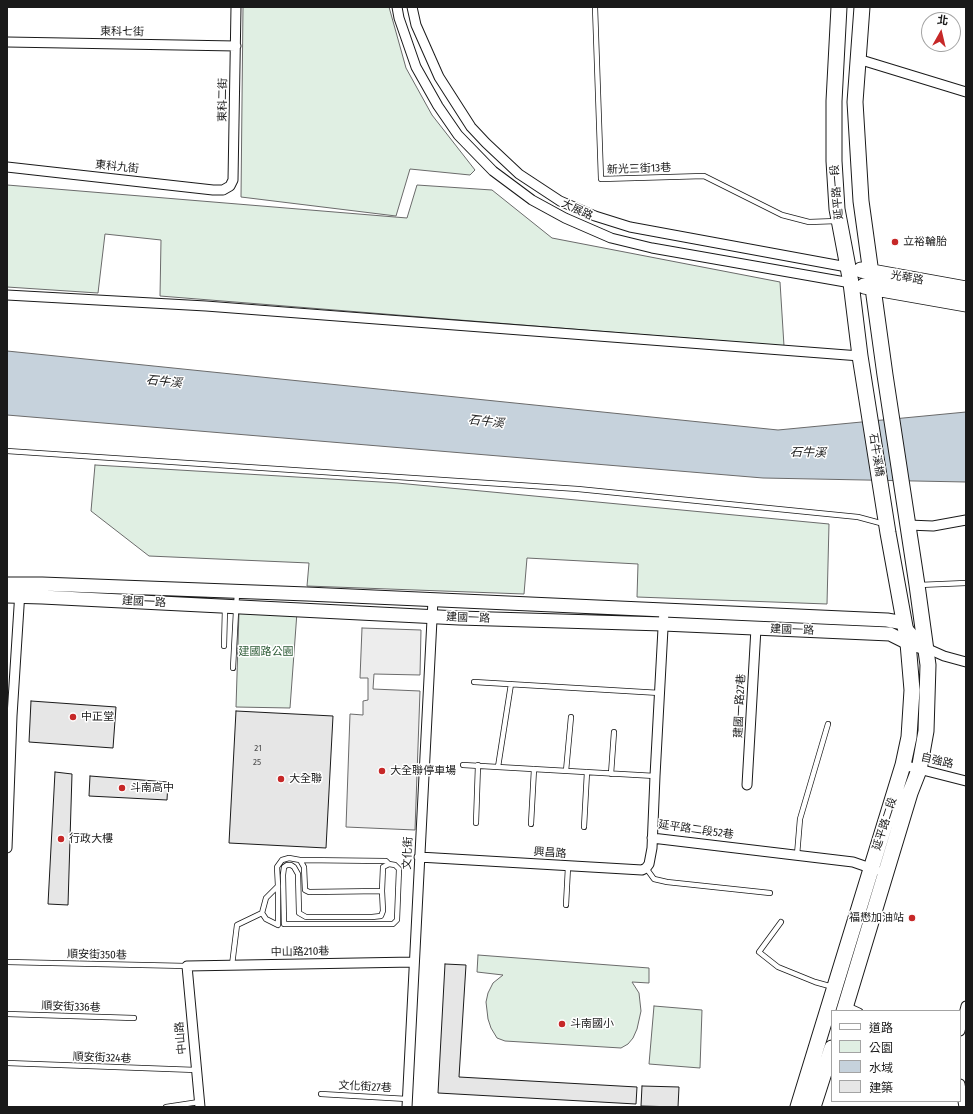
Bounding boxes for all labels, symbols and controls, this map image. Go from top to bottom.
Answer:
north arrow [921,12,961,52]
text: 北 [936,13,949,28]
street label: 東科七街 [100,25,144,39]
street label: 東科二街 [216,78,230,122]
street label: 東科九街 [94,158,140,176]
street label: 新光三街13巷 [607,161,671,177]
street label: 延平路一段 [828,164,846,220]
street label: 大展路 [559,197,595,223]
place label: 立裕輪胎 [903,235,947,249]
marker: 立裕輪胎 [890,237,900,247]
street label: 光華路 [890,269,924,287]
water label: 石牛溪 [145,373,183,391]
water label: 石牛溪 [467,413,505,431]
street label: 石牛溪橋 [866,432,886,478]
water label: 石牛溪 [790,445,826,461]
street label: 建國一路 [122,594,166,610]
street label: 建國一路 [446,611,490,625]
street label: 建國一路 [770,623,814,637]
park label: 建國路公園 [239,645,293,659]
street label: 建國一路27巷 [732,674,748,738]
place label: 中正堂 [81,710,114,724]
marker: 中正堂 [68,712,78,722]
house number: 21 [254,743,262,753]
street label: 自強路 [919,751,955,771]
house number: 25 [253,757,261,767]
place label: 大全聯停車場 [390,764,456,778]
marker: 大全聯停車場 [377,766,387,776]
place label: 大全聯 [289,772,322,786]
marker: 大全聯 [276,774,286,784]
place label: 斗南高中 [130,781,174,795]
marker: 斗南高中 [117,783,127,793]
street label: 延平路二段 [870,796,900,852]
street label: 延平路二段52巷 [658,818,734,842]
place label: 行政大樓 [69,832,113,846]
marker: 行政大樓 [56,834,66,844]
street label: 文化街 [401,836,415,870]
street label: 興昌路 [533,845,567,861]
place label: 福懋加油站 [849,911,904,925]
marker: 福懋加油站 [907,913,917,923]
street label: 中山路210巷 [271,945,329,959]
street label: 順安街350巷 [67,948,127,962]
street label: 順安街336巷 [41,999,101,1015]
legend [831,1010,961,1102]
place label: 斗南國小 [570,1017,614,1031]
marker: 斗南國小 [557,1019,567,1029]
street label: 中山路 [173,1021,189,1055]
text: 道路 [869,1021,893,1035]
text: 公園 [869,1041,893,1055]
street label: 順安街324巷 [72,1050,132,1066]
text: 水域 [869,1061,893,1075]
street label: 文化街27巷 [338,1079,392,1095]
text: 建築 [869,1081,893,1095]

